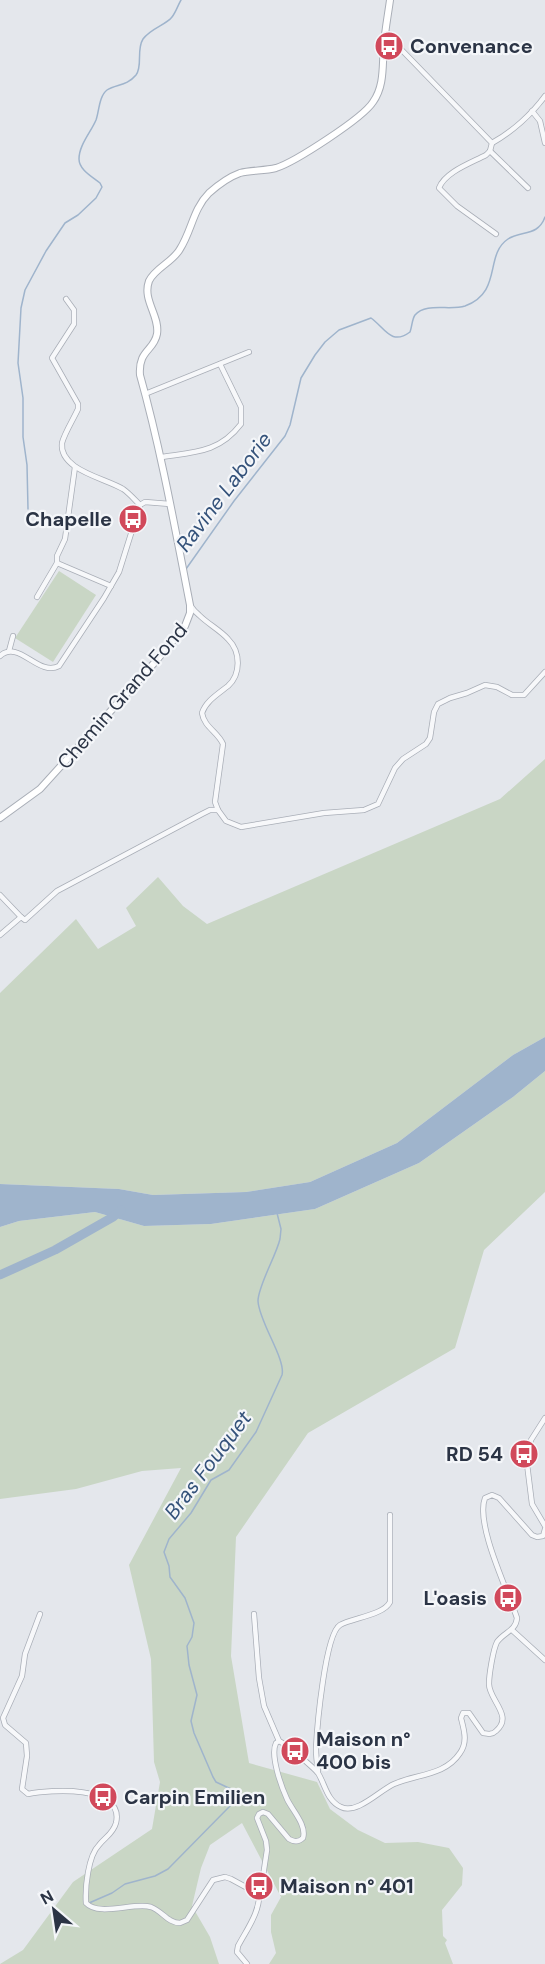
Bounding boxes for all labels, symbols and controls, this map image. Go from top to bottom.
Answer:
bus stop icon: Convenance [373,30,405,62]
place label: Convenance [410,33,533,59]
water label: Ravine Laborie [170,426,278,558]
bus stop icon: Chapelle [117,503,149,535]
place label: Chapelle [25,506,112,532]
street label: Chemin Grand Fond [51,617,193,775]
water label: Bras Fouquet [158,1404,259,1525]
bus stop icon: RD 54 [508,1438,540,1470]
place label: RD 54 [446,1441,503,1467]
bus stop icon: L'oasis [492,1582,524,1614]
place label: L'oasis [423,1585,487,1611]
place label: Maison n° 400 bis [316,1726,410,1775]
bus stop icon: Maison n° 400 bis [279,1735,311,1767]
bus stop icon: Carpin Emilien [87,1781,119,1813]
place label: Carpin Emilien [124,1784,265,1810]
bus stop icon: Maison n° 401 [243,1870,275,1902]
place label: Maison n° 401 [280,1873,413,1899]
north arrow [24,1880,84,1940]
text: N [37,1885,57,1909]

